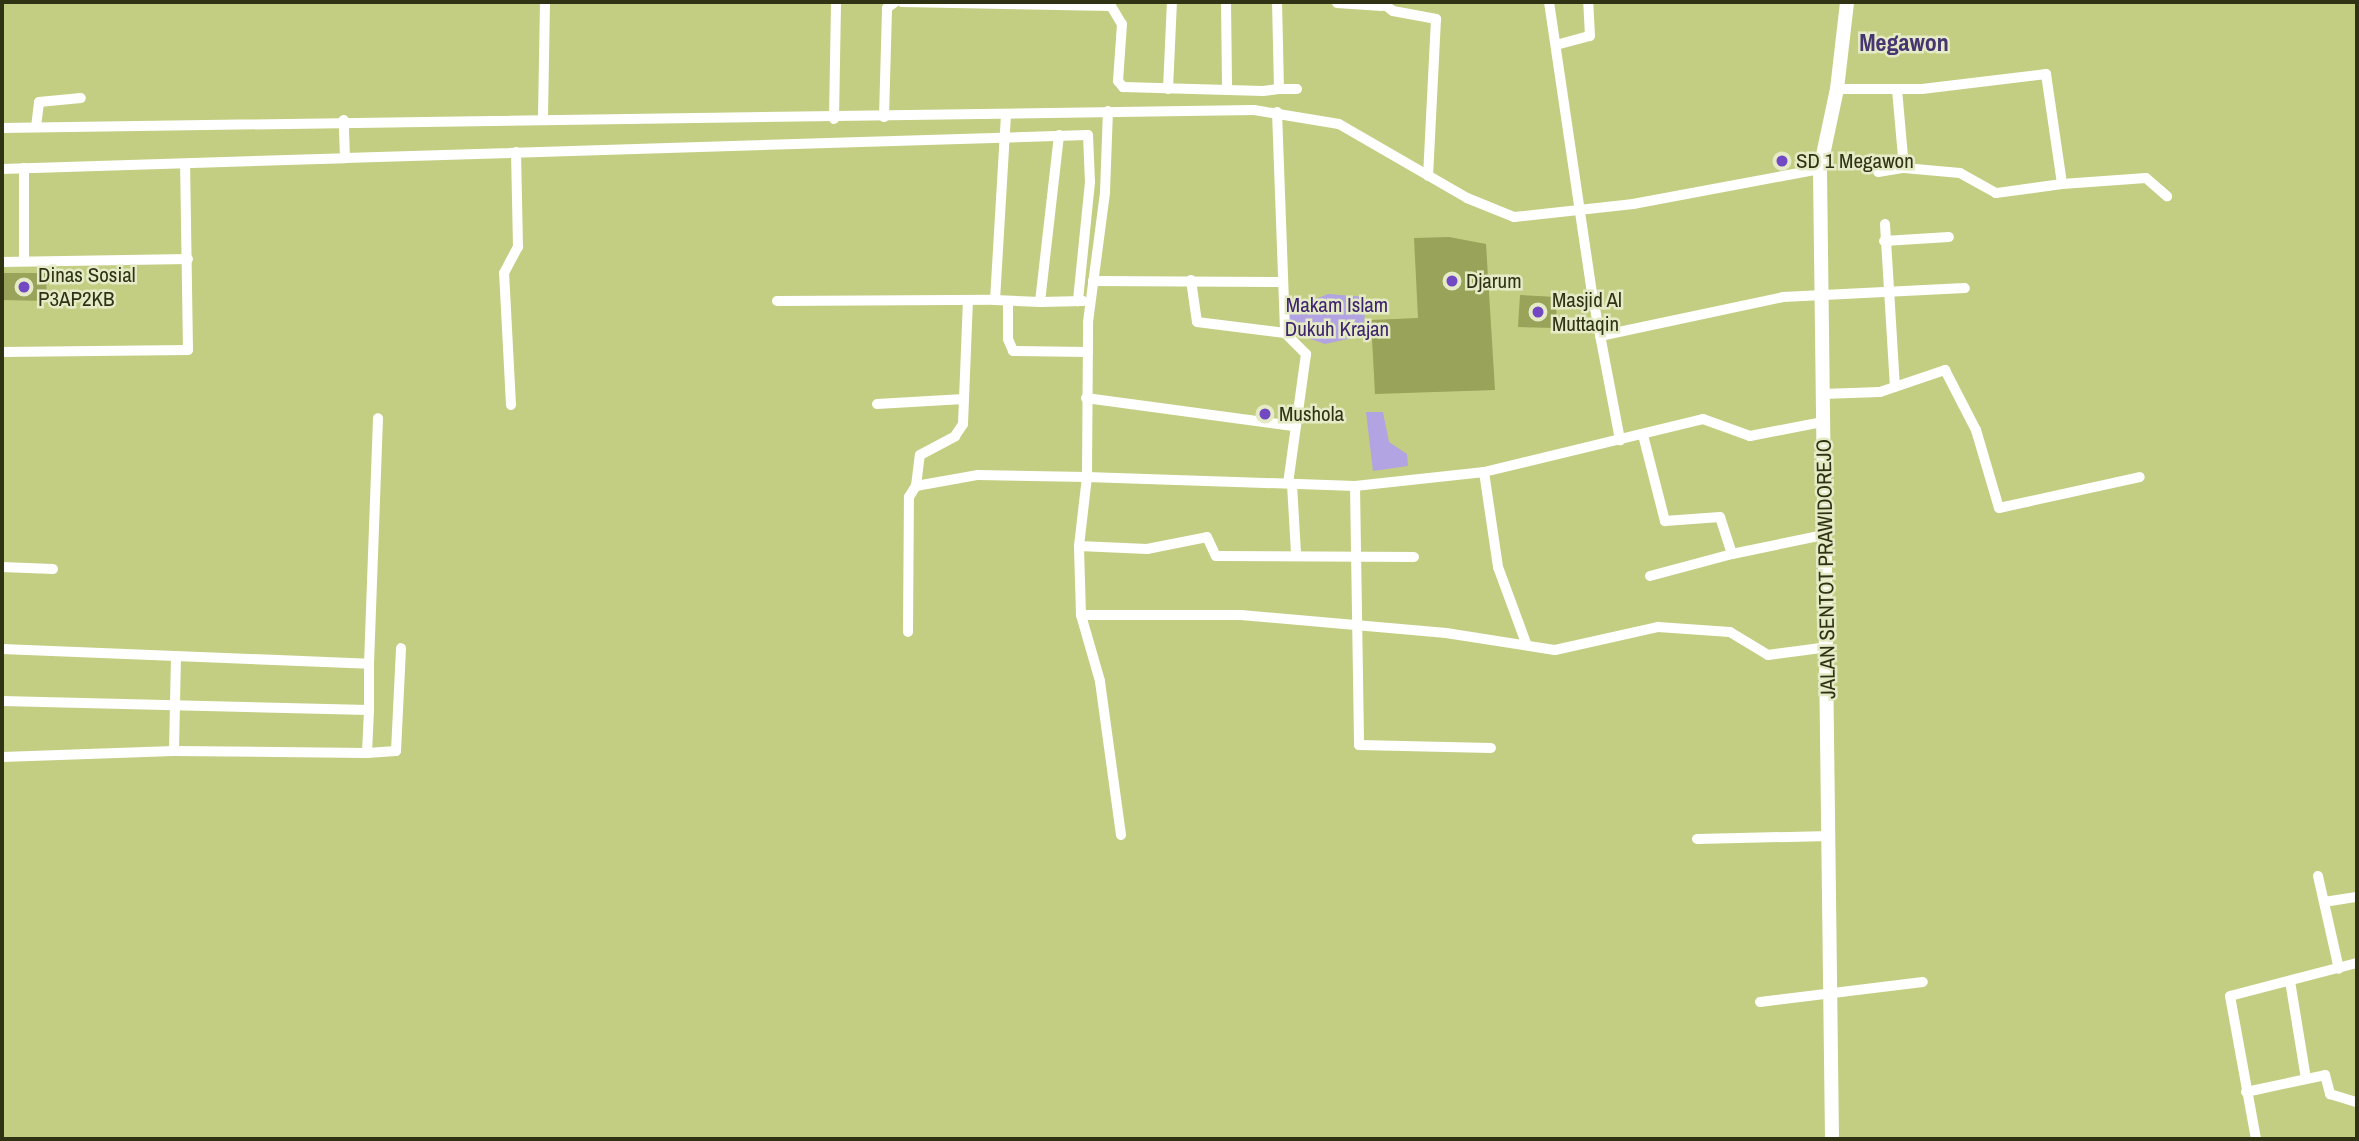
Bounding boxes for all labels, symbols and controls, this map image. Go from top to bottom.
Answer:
district label: Megawon [1859,29,1949,57]
place label: SD 1 Megawon [1796,148,1914,174]
marker: SD 1 Megawon [1774,153,1790,169]
place label: Dinas Sosial P3AP2KB [38,262,136,312]
place label: Djarum [1466,268,1521,294]
marker: Djarum [1444,273,1460,289]
marker: Dinas Sosial P3AP2KB [16,279,32,295]
place label: Masjid Al Muttaqin [1552,287,1623,337]
park label: Makam Islam Dukuh Krajan [1285,292,1389,342]
marker: Masjid Al Muttaqin [1530,304,1546,320]
place label: Mushola [1279,401,1344,427]
marker: Mushola [1257,406,1273,422]
street label: JALAN SENTOT PRAWIDOREJO [1811,439,1841,699]

